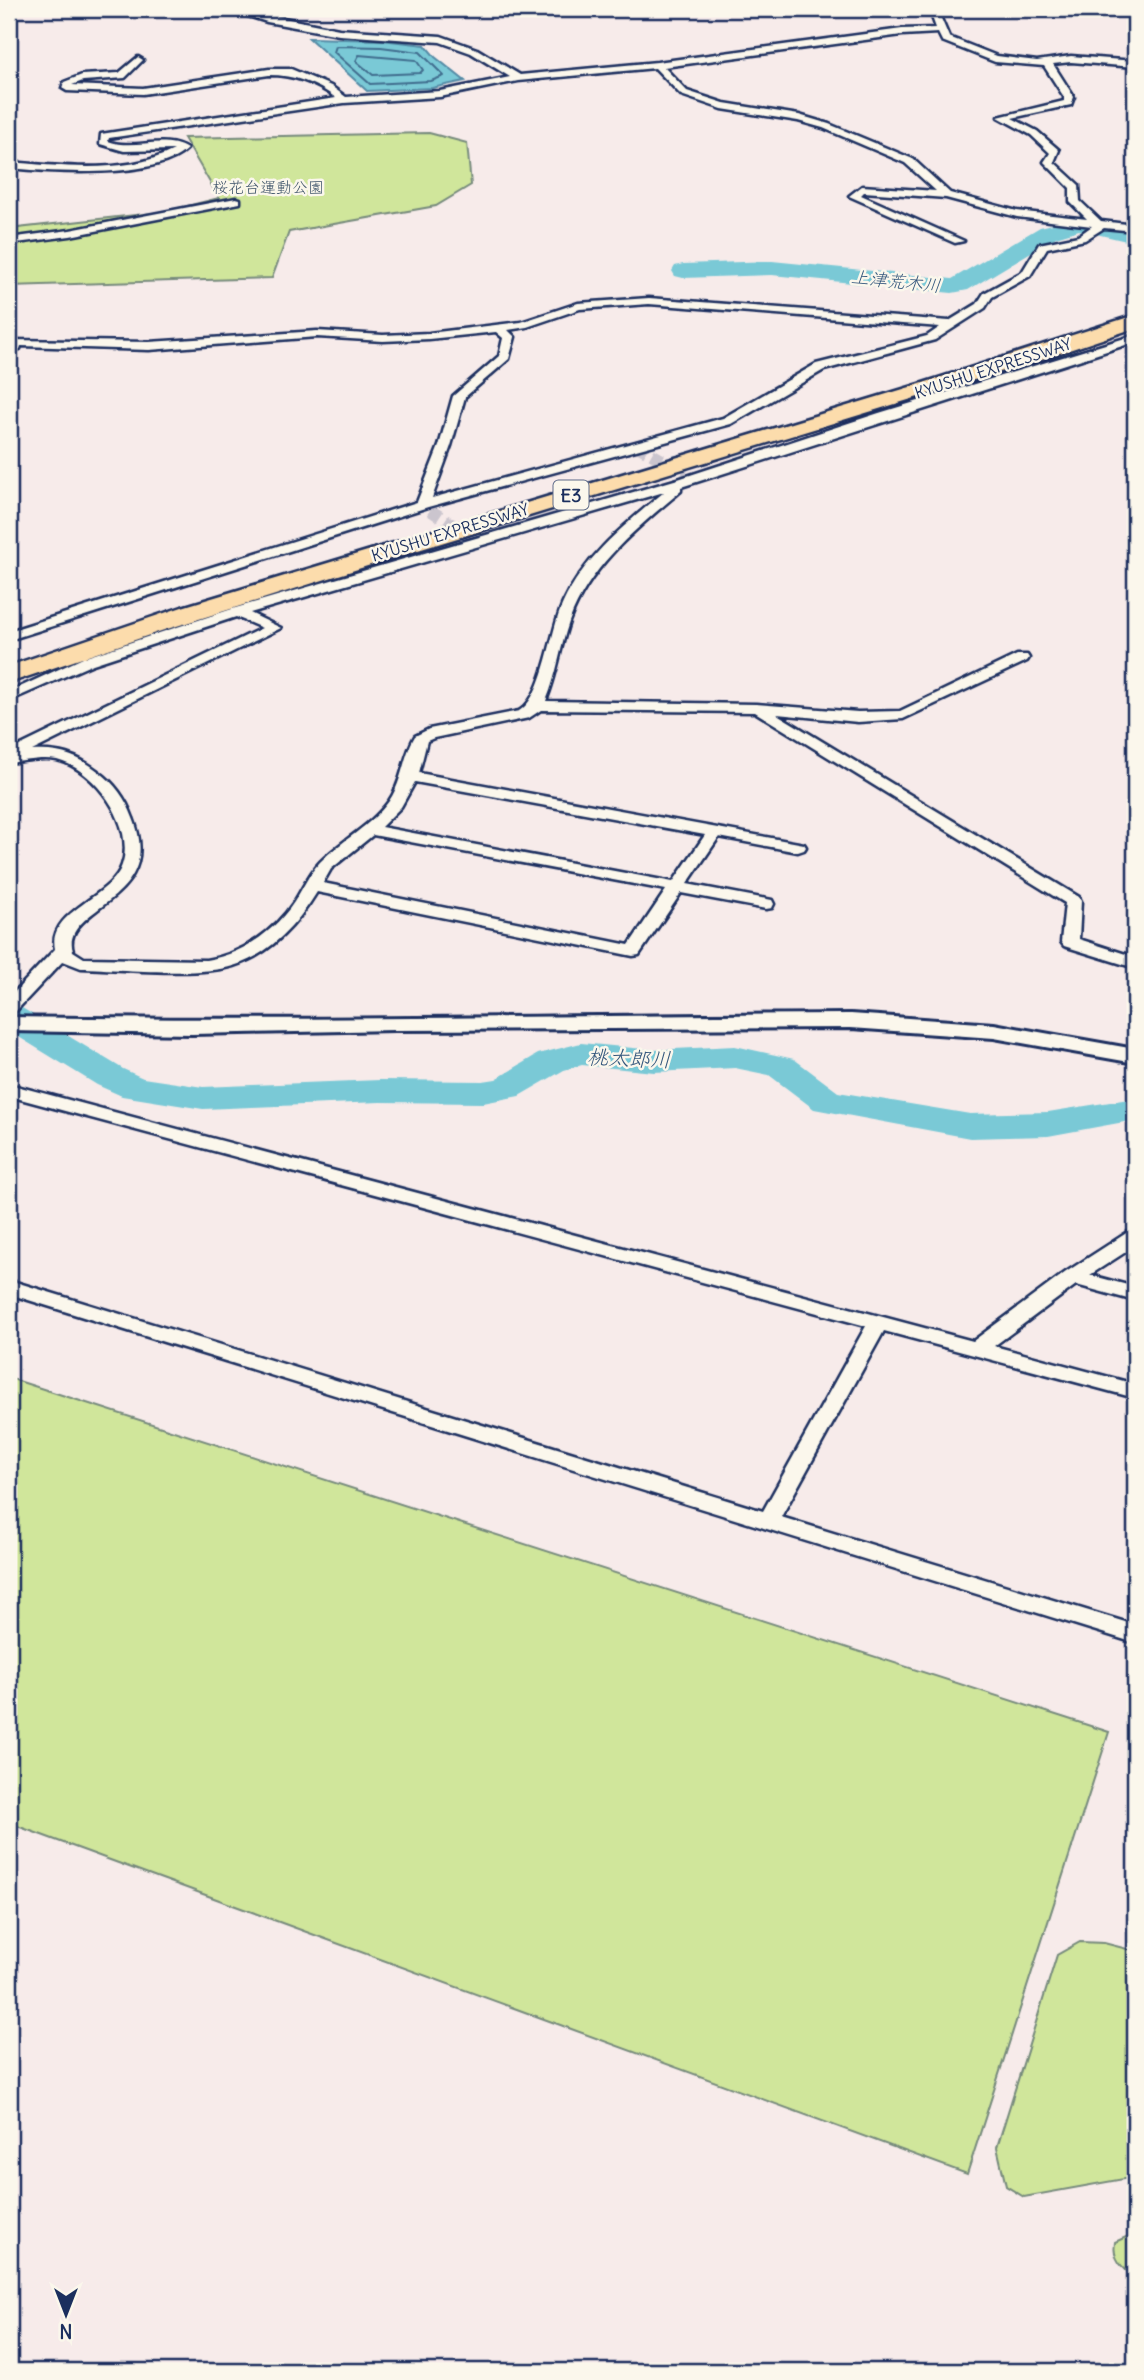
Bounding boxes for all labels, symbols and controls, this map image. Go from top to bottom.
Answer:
park label: 桜花台運動公園 [212,177,324,197]
water label: 上津荒木川 [850,265,942,297]
street label: KYUSHU EXPRESSWAY [912,333,1074,403]
road number: E3 [554,480,588,509]
street label: KYUSHU EXPRESSWAY [369,498,531,565]
water label: 桃太郎川 [587,1043,671,1073]
north arrow [32,2278,102,2348]
text: N [59,2319,73,2343]

